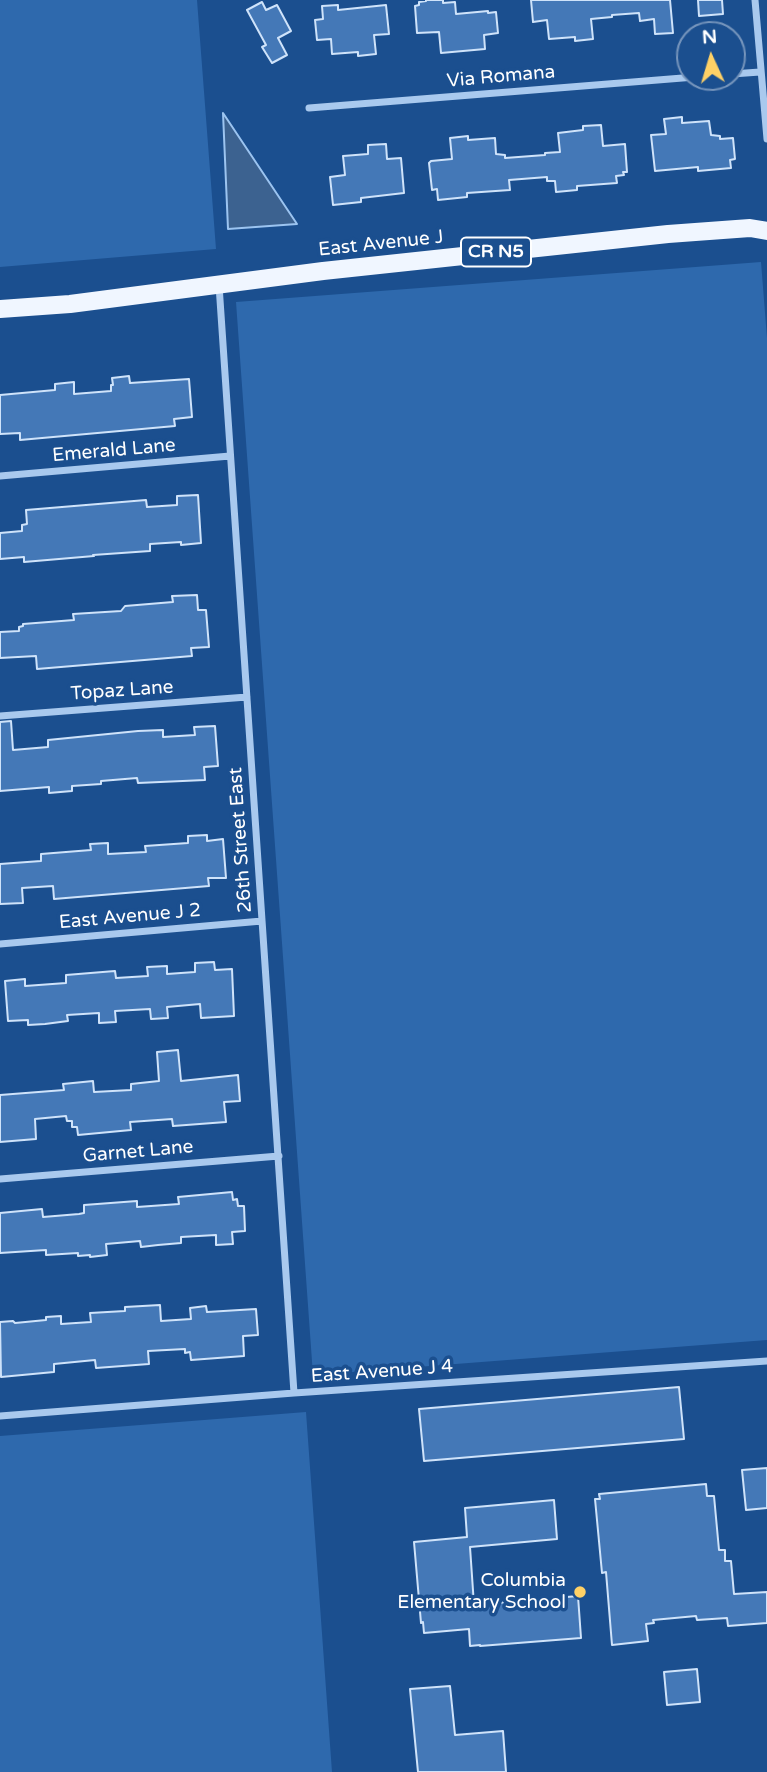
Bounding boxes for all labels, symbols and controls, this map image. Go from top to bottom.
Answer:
north arrow [676,21,746,91]
text: N [701,26,718,49]
street label: Via Romana [446,61,556,93]
street label: East Avenue J [317,226,445,262]
road number: CR N5 [461,238,531,266]
street label: Emerald Lane [51,434,177,468]
street label: Topaz Lane [70,676,174,706]
street label: 26th Street East [225,766,257,914]
street label: East Avenue J 2 [58,899,202,935]
street label: Garnet Lane [82,1136,194,1168]
street label: East Avenue J 4 [310,1356,454,1388]
place label: Columbia Elementary School [397,1570,566,1614]
marker: Columbia Elementary School [572,1584,588,1600]

